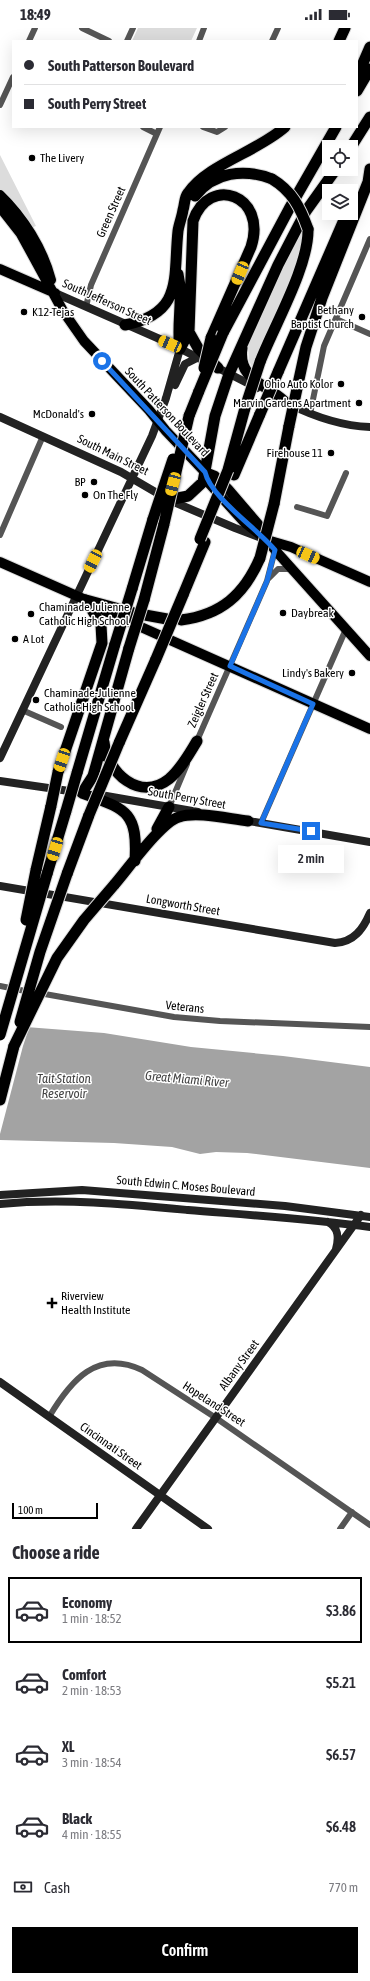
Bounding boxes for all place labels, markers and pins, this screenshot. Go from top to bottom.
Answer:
place label: The Livery [40,151,84,165]
marker: The Livery [27,153,37,163]
place label: Bethany Baptist Church [291,303,354,331]
place label: K12-Tejas [32,305,74,319]
marker: K12-Tejas [19,307,29,317]
marker: Bethany Baptist Church [357,312,367,322]
place label: Ohio Auto Kolor [264,377,333,391]
marker: Ohio Auto Kolor [336,379,346,389]
place label: Marvin Gardens Apartment [233,396,352,410]
marker: Marvin Gardens Apartment [354,398,364,408]
place label: McDonald's [33,407,84,421]
marker: McDonald's [87,409,97,419]
place label: Firehouse 11 [267,446,323,460]
marker: Firehouse 11 [326,448,336,458]
place label: BP [74,475,86,489]
marker: BP [89,477,99,487]
place label: On The Fly [93,488,138,502]
marker: On The Fly [80,490,90,500]
place label: Chaminade Julienne Catholic High School [39,600,130,628]
place label: Daybreak [291,606,335,620]
marker: Daybreak [278,608,288,618]
marker: Chaminade Julienne Catholic High School [26,609,36,619]
place label: A Lot [23,632,45,646]
marker: A Lot [10,634,20,644]
place label: Lindy's Bakery [282,666,344,680]
marker: Lindy's Bakery [347,668,357,678]
place label: Chaminade-Julienne Catholic High School [44,686,136,714]
marker: Chaminade-Julienne Catholic High School [31,695,41,705]
place label: Riverview Health Institute [61,1289,130,1317]
marker: Riverview Health Institute [46,1297,58,1309]

